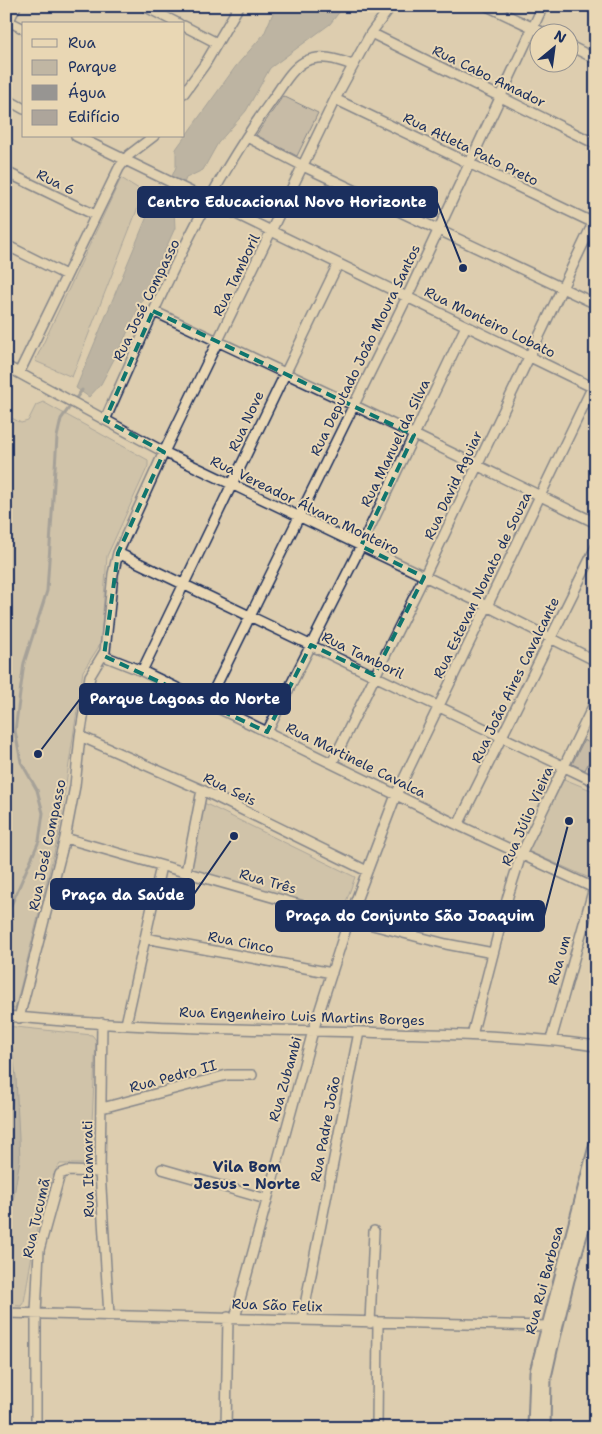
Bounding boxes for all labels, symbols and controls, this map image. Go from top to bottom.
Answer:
legend [22,22,185,138]
north arrow [530,22,580,72]
text: N [551,26,570,47]
text: Rua [68,33,97,53]
street label: Rua Cabo Amador [429,41,549,111]
text: Parque [68,57,117,77]
text: Água [68,82,107,103]
text: Edifício [68,107,120,127]
street label: Rua Atleta Pato Preto [400,108,542,190]
street label: Rua 6 [34,165,78,199]
callout: Centro Educacional Novo Horizonte [138,187,437,217]
text: Centro Educacional Novo Horizonte [147,192,427,212]
street label: Rua Tamboril [208,230,264,319]
street label: Rua José Compasso [109,236,183,364]
street label: Rua Deputado João Moura Santos [306,241,424,459]
street label: Rua Monteiro Lobato [421,282,559,362]
street label: Rua Manuel da Silva [356,376,434,510]
street label: Rua Nove [224,388,268,454]
street label: Rua David Aguiar [420,427,486,542]
street label: Rua Vereador Álvaro Monteiro [208,451,402,559]
street label: Rua Estevan Nonato de Souza [429,488,535,681]
street label: Rua João Aires Cavalcante [467,594,563,766]
street label: Rua Tamboril [319,627,408,683]
callout: Parque Lagoas do Norte [80,684,290,714]
text: Parque Lagoas do Norte [90,689,280,709]
street label: Rua Martinele Cavalca [283,718,429,802]
street label: Rua Júlio Vieira [497,763,557,869]
street label: Rua Seis [201,768,259,810]
street label: Rua José Compasso [24,778,70,912]
street label: Rua Três [237,864,299,898]
callout: Praça da Saúde [51,879,194,909]
text: Praça da Saúde [61,885,185,905]
callout: Praça do Conjunto São Joaquim [276,901,544,931]
text: Praça do Conjunto São Joaquim [286,906,535,926]
street label: Rua Cinco [207,927,275,957]
street label: Rua um [543,933,575,987]
street label: Rua Engenheiro Luis Martins Borges [179,1003,425,1029]
street label: Rua Zubambi [264,1034,306,1124]
street label: Rua Pedro II [127,1056,219,1096]
street label: Rua Padre João [306,1074,344,1184]
street label: Rua Itamarati [78,1120,98,1218]
district label: Vila Bom Jesus - Norte [193,1157,301,1194]
street label: Rua Tucumã [18,1176,54,1260]
street label: Rua Rui Barbosa [521,1223,567,1336]
street label: Rua São Felix [231,1294,323,1316]

